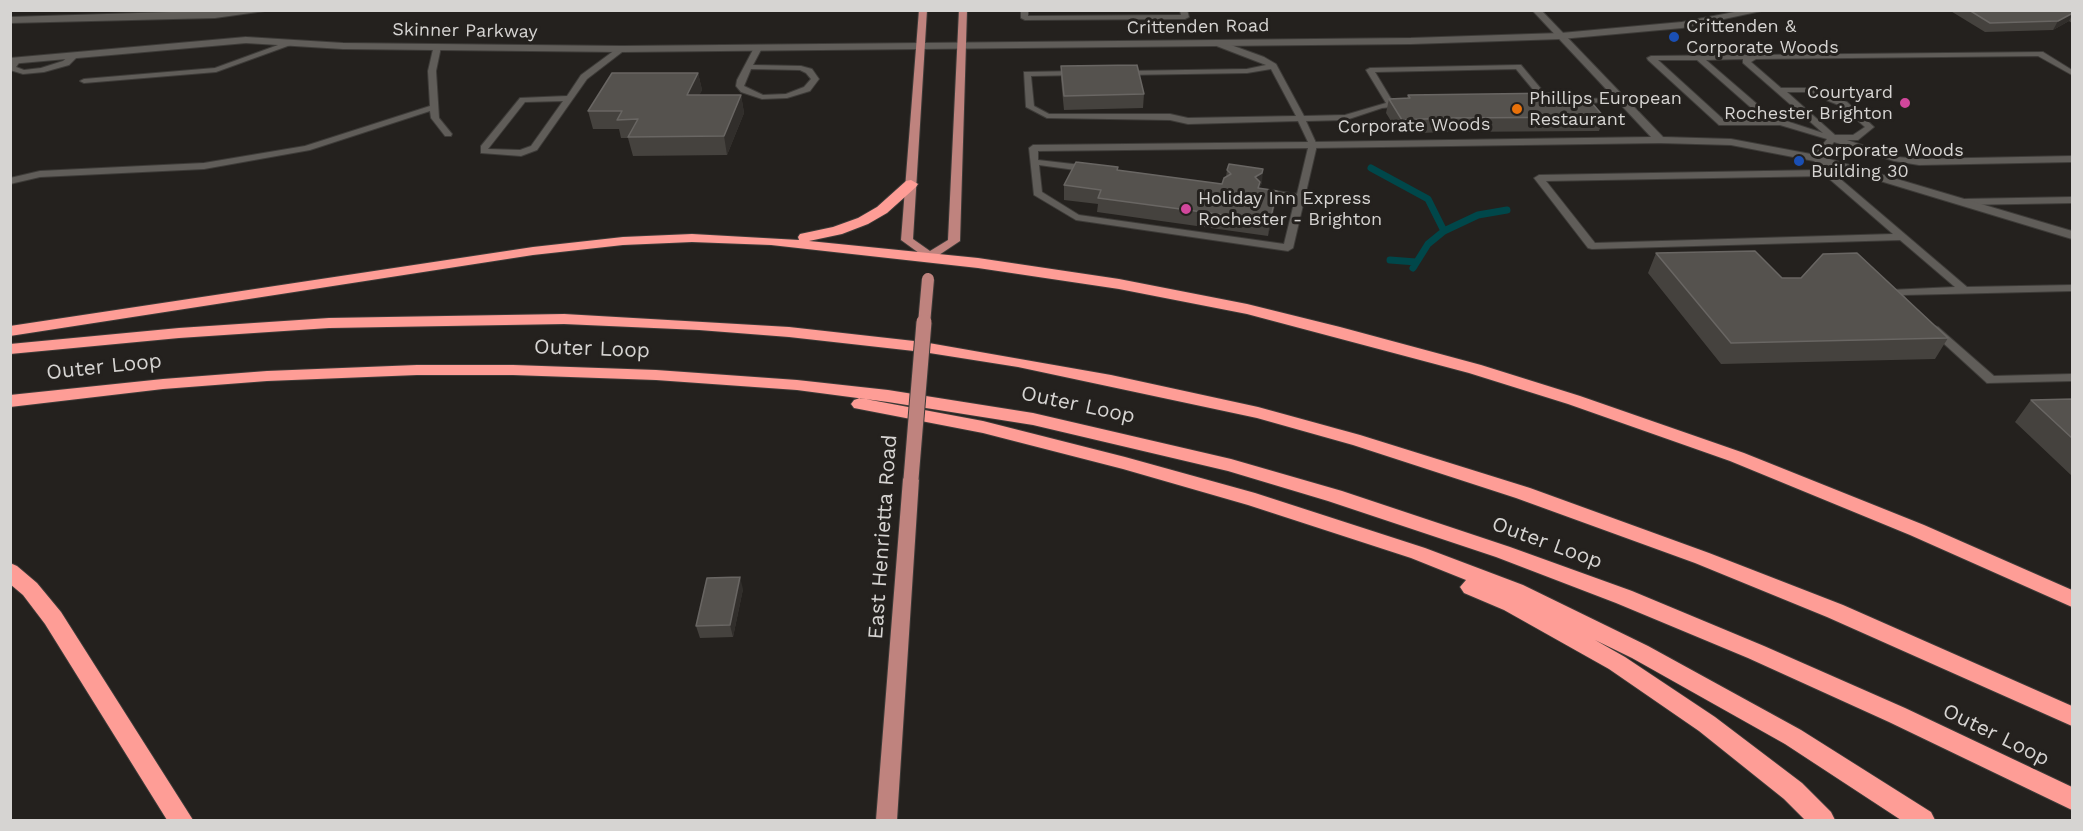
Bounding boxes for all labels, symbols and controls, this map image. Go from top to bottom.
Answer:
street label: Crittenden Road [1126,15,1270,39]
place label: Crittenden & Corporate Woods [1686,16,1839,58]
street label: Skinner Parkway [392,19,538,43]
marker: Crittenden & Corporate Woods [1667,30,1681,44]
place label: Courtyard Rochester Brighton [1724,82,1893,124]
place label: Phillips European Restaurant [1529,88,1682,130]
marker: Courtyard Rochester Brighton [1898,96,1912,110]
marker: Phillips European Restaurant [1510,102,1524,116]
street label: Corporate Woods [1338,114,1490,138]
place label: Corporate Woods Building 30 [1811,140,1964,182]
marker: Corporate Woods Building 30 [1792,154,1806,168]
place label: Holiday Inn Express Rochester - Brighton [1198,188,1382,230]
marker: Holiday Inn Express Rochester - Brighton [1179,202,1193,216]
street label: Outer Loop [534,334,650,364]
street label: Outer Loop [45,348,163,386]
street label: Outer Loop [1019,381,1137,429]
street label: East Henrietta Road [863,434,903,640]
street label: Outer Loop [1488,511,1606,575]
street label: Outer Loop [1938,698,2054,772]

